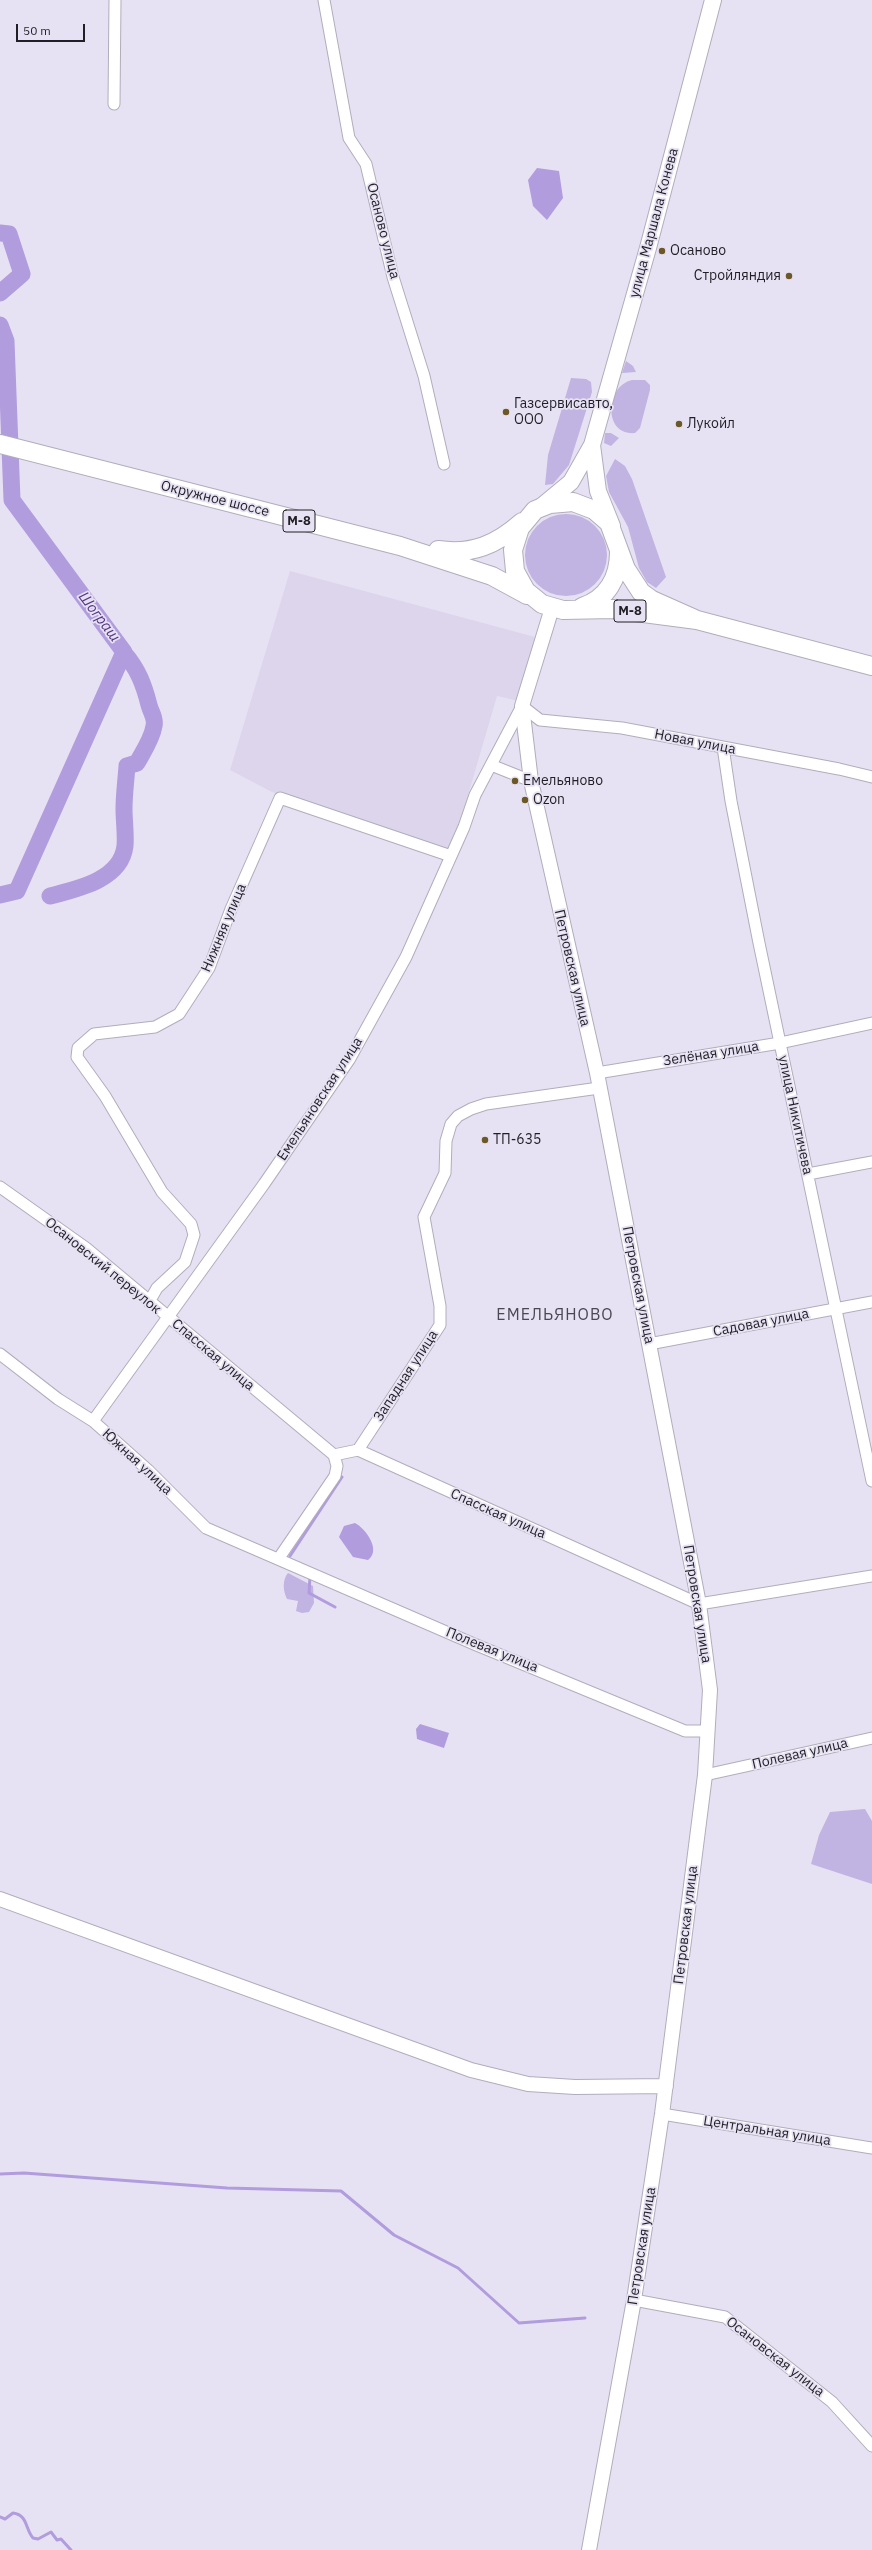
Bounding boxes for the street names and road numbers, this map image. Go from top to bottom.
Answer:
street label: улица Маршала Конева [626,146,682,300]
street label: Осаново улица [363,181,403,281]
street label: Окружное шоссе [159,477,271,521]
road number: М-8 [283,510,315,532]
road number: М-8 [614,600,646,622]
street label: Новая улица [653,726,737,758]
street label: Нижняя улица [198,881,250,975]
street label: Петровская улица [550,908,594,1028]
street label: Емельяновская улица [274,1034,366,1164]
street label: Зелёная улица [662,1038,760,1070]
street label: улица Никитичева [774,1054,816,1176]
street label: Осановский переулок [42,1214,164,1318]
street label: Петровская улица [618,1225,658,1345]
street label: Садовая улица [712,1305,810,1341]
street label: Спасская улица [168,1316,258,1394]
street label: Западная улица [370,1327,442,1425]
street label: Южная улица [99,1425,175,1499]
street label: Спасская улица [448,1485,548,1543]
street label: Петровская улица [679,1544,715,1664]
street label: Полевая улица [443,1624,541,1676]
street label: Полевая улица [750,1735,850,1773]
street label: Петровская улица [670,1865,702,1985]
street label: Центральная улица [702,2113,832,2149]
street label: Петровская улица [624,2186,660,2306]
street label: Осановская улица [723,2313,827,2401]

